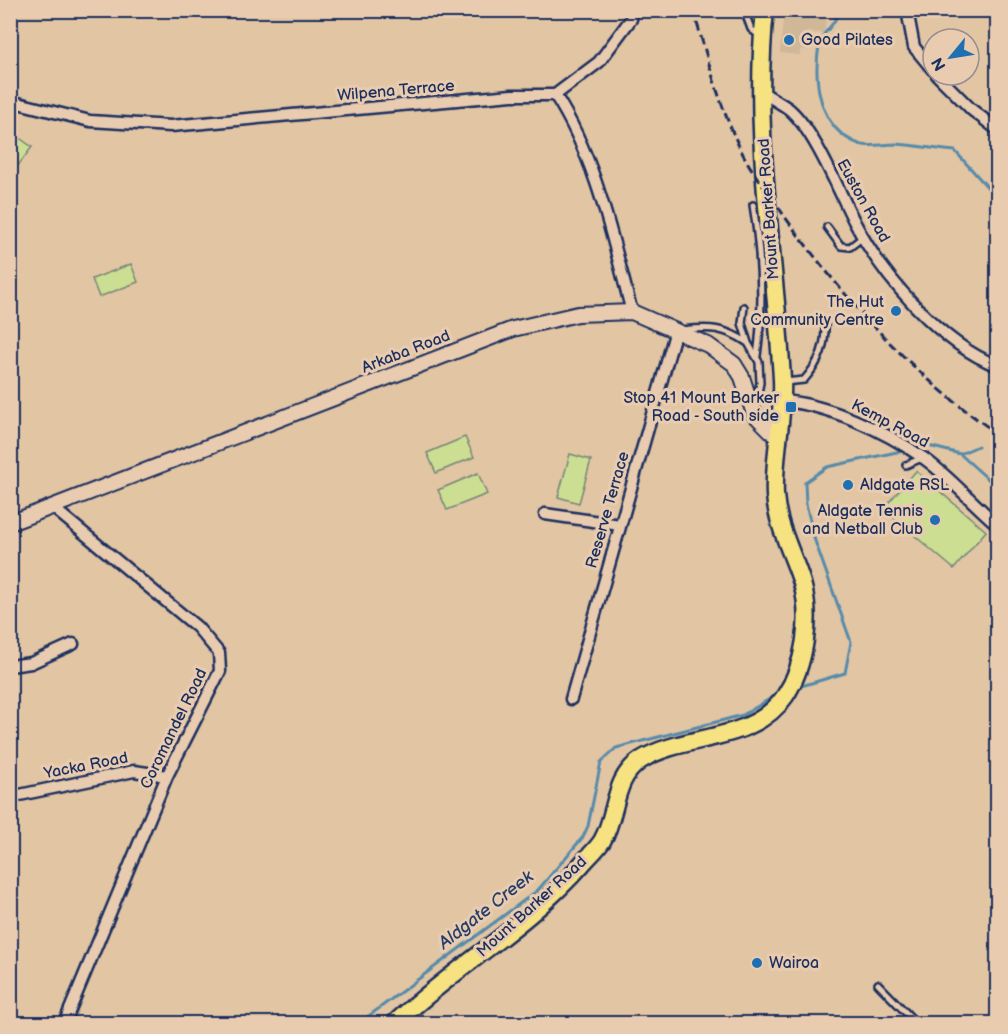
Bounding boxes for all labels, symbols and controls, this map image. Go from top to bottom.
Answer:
north arrow [921,27,981,87]
place label: Good Pilates [801,31,893,50]
marker: Good Pilates [782,33,796,47]
text: N [928,54,951,74]
street label: Wilpena Terrace [337,76,456,106]
street label: Mount Barker Road [755,138,783,280]
street label: Euston Road [832,156,894,246]
place label: The Hut Community Centre [750,293,885,330]
marker: The Hut Community Centre [889,304,903,318]
street label: Arkaba Road [359,326,453,378]
place label: Stop 41 Mount Barker Road - South side [623,389,780,426]
street label: Kemp Road [848,396,932,452]
marker: Stop 41 Mount Barker Road - South side [784,400,798,414]
street label: Reserve Terrace [582,449,634,571]
place label: Aldgate RSL [860,476,950,495]
marker: Aldgate RSL [841,478,855,492]
place label: Aldgate Tennis and Netball Club [803,502,923,539]
marker: Aldgate Tennis and Netball Club [928,513,942,527]
street label: Coromandel Road [137,666,211,792]
street label: Yacka Road [41,749,130,784]
street label: Mount Barker Road [473,853,591,961]
water label: Aldgate Creek [433,866,539,954]
place label: Wairoa [769,954,819,973]
marker: Wairoa [750,956,764,970]

